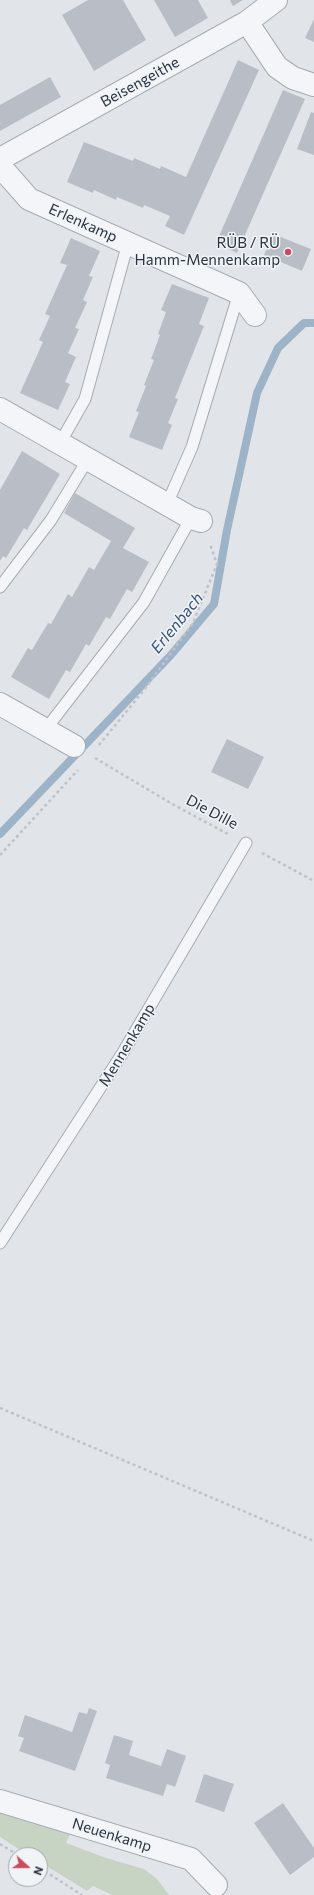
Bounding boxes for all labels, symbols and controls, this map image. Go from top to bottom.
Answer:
street label: Beisengeithe [98,53,182,111]
street label: Erlenkamp [46,200,120,246]
place label: RÜB / RÜ Hamm-Mennenkamp [135,234,280,269]
marker: RÜB / RÜ Hamm-Mennenkamp [283,247,293,257]
water label: Erlenbach [147,589,207,657]
street label: Die Dille [183,791,241,833]
street label: Mennenkamp [95,1000,159,1090]
street label: Neuenkamp [70,1814,154,1856]
north arrow [8,1847,48,1887]
text: N [31,1865,46,1877]

